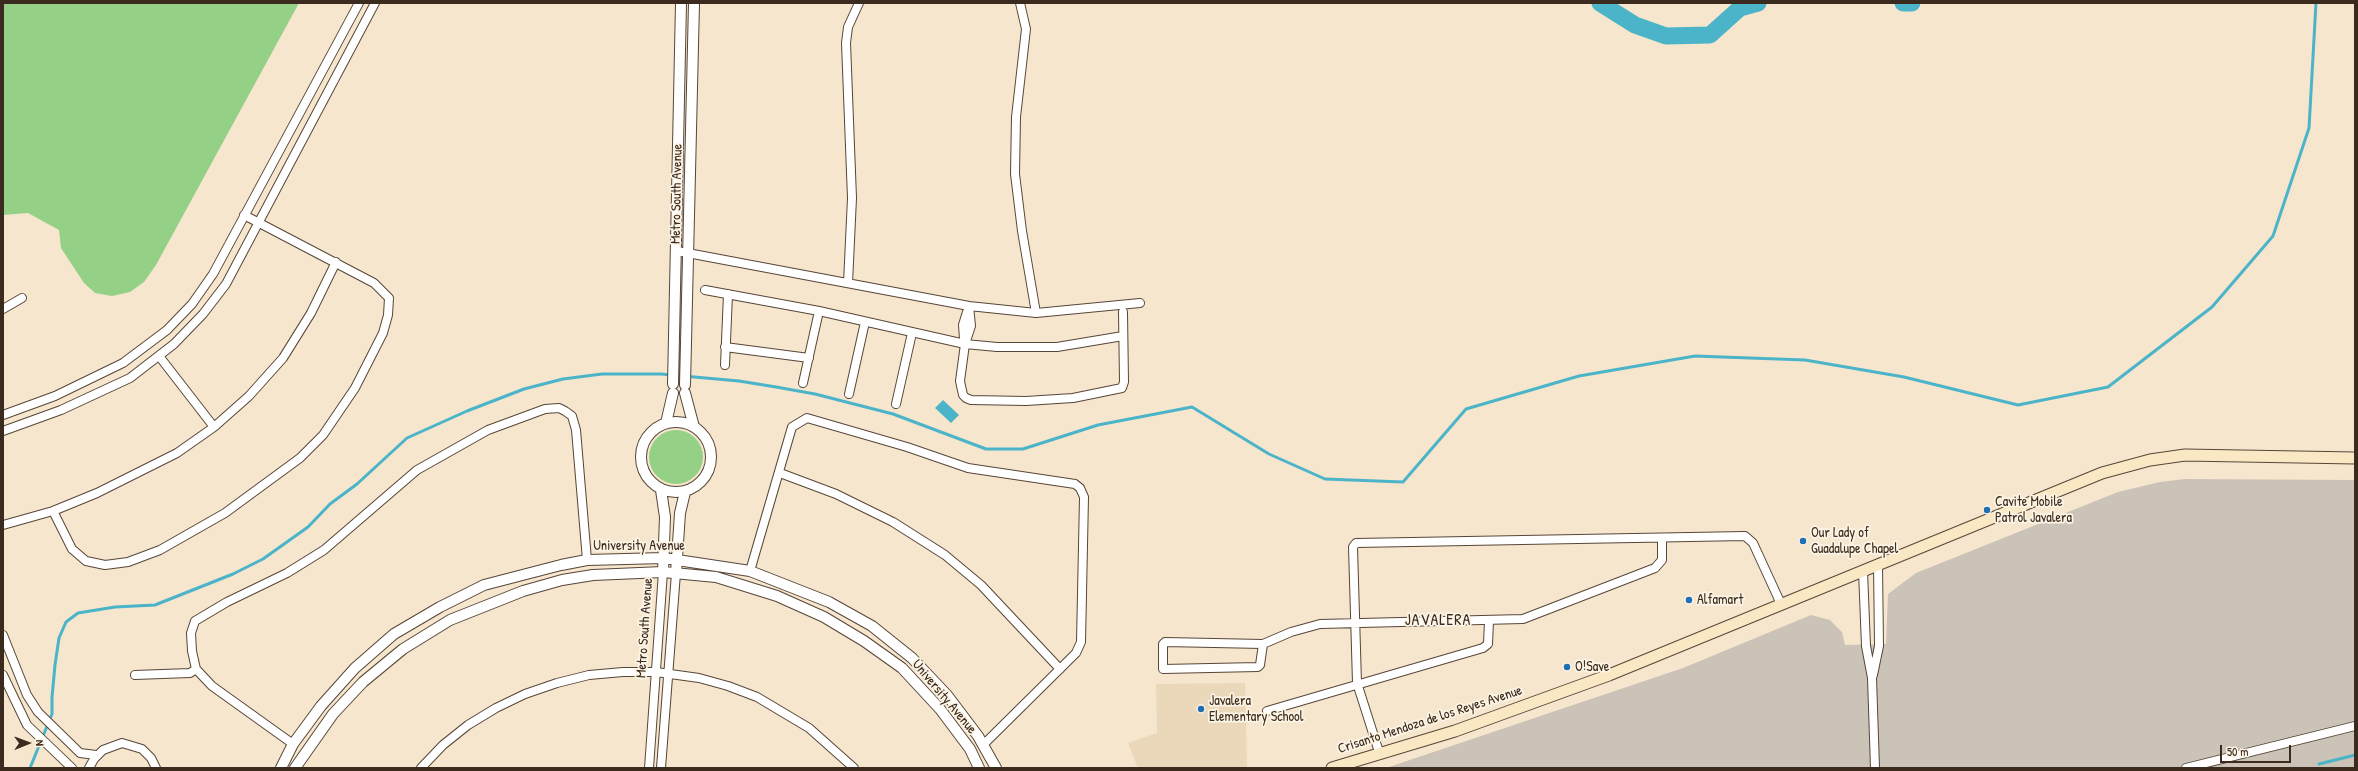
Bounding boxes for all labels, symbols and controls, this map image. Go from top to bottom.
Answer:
street label: Metro South Avenue [668,144,686,244]
place label: Cavite Mobile Patrol Javalera [1995,494,2072,526]
marker: Cavite Mobile Patrol Javalera [1982,505,1992,515]
place label: Our Lady of Guadalupe Chapel [1811,525,1898,558]
marker: Our Lady of Guadalupe Chapel [1798,536,1808,546]
street label: University Avenue [593,538,685,554]
street label: Metro South Avenue [633,578,657,678]
place label: Alfamart [1697,592,1743,608]
marker: Alfamart [1684,595,1694,605]
district label: JAVALERA [1405,611,1471,631]
street label: University Avenue [908,656,980,738]
place label: O!Save [1575,659,1609,675]
marker: O!Save [1562,662,1572,672]
street label: Crisanto Mendoza de los Reyes Avenue [1336,682,1524,758]
place label: Javalera Elementary School [1209,693,1303,726]
marker: Javalera Elementary School [1196,704,1206,714]
north arrow [8,723,48,763]
scale bar [2222,737,2293,763]
text: N [33,740,47,746]
text: 50 m [2227,743,2248,760]

